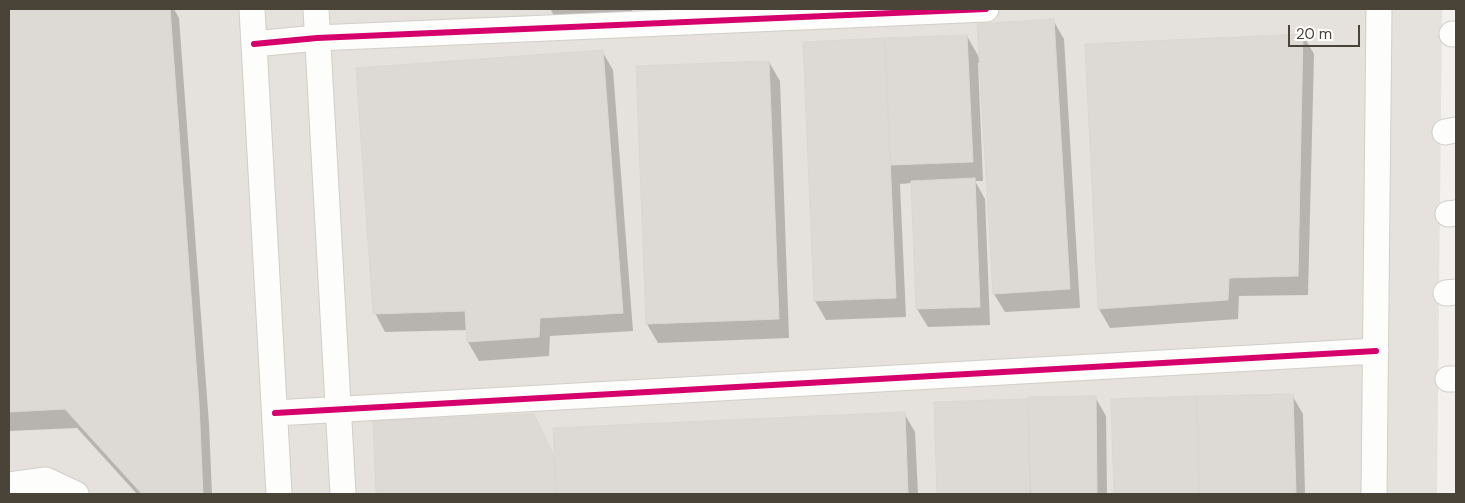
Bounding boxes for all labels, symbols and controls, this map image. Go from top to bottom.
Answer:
scale bar [1290,15,1362,47]
text: 20 m [1296,24,1332,44]

